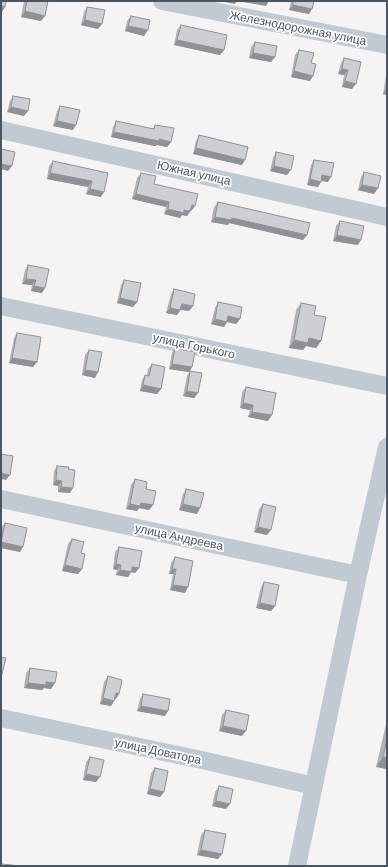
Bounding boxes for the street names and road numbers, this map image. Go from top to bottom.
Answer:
street label: Железнодорожная улица [228,8,368,48]
street label: Южная улица [156,158,232,188]
street label: улица Горького [152,330,236,362]
street label: улица Андреева [134,521,224,553]
street label: улица Доватора [113,735,203,767]

